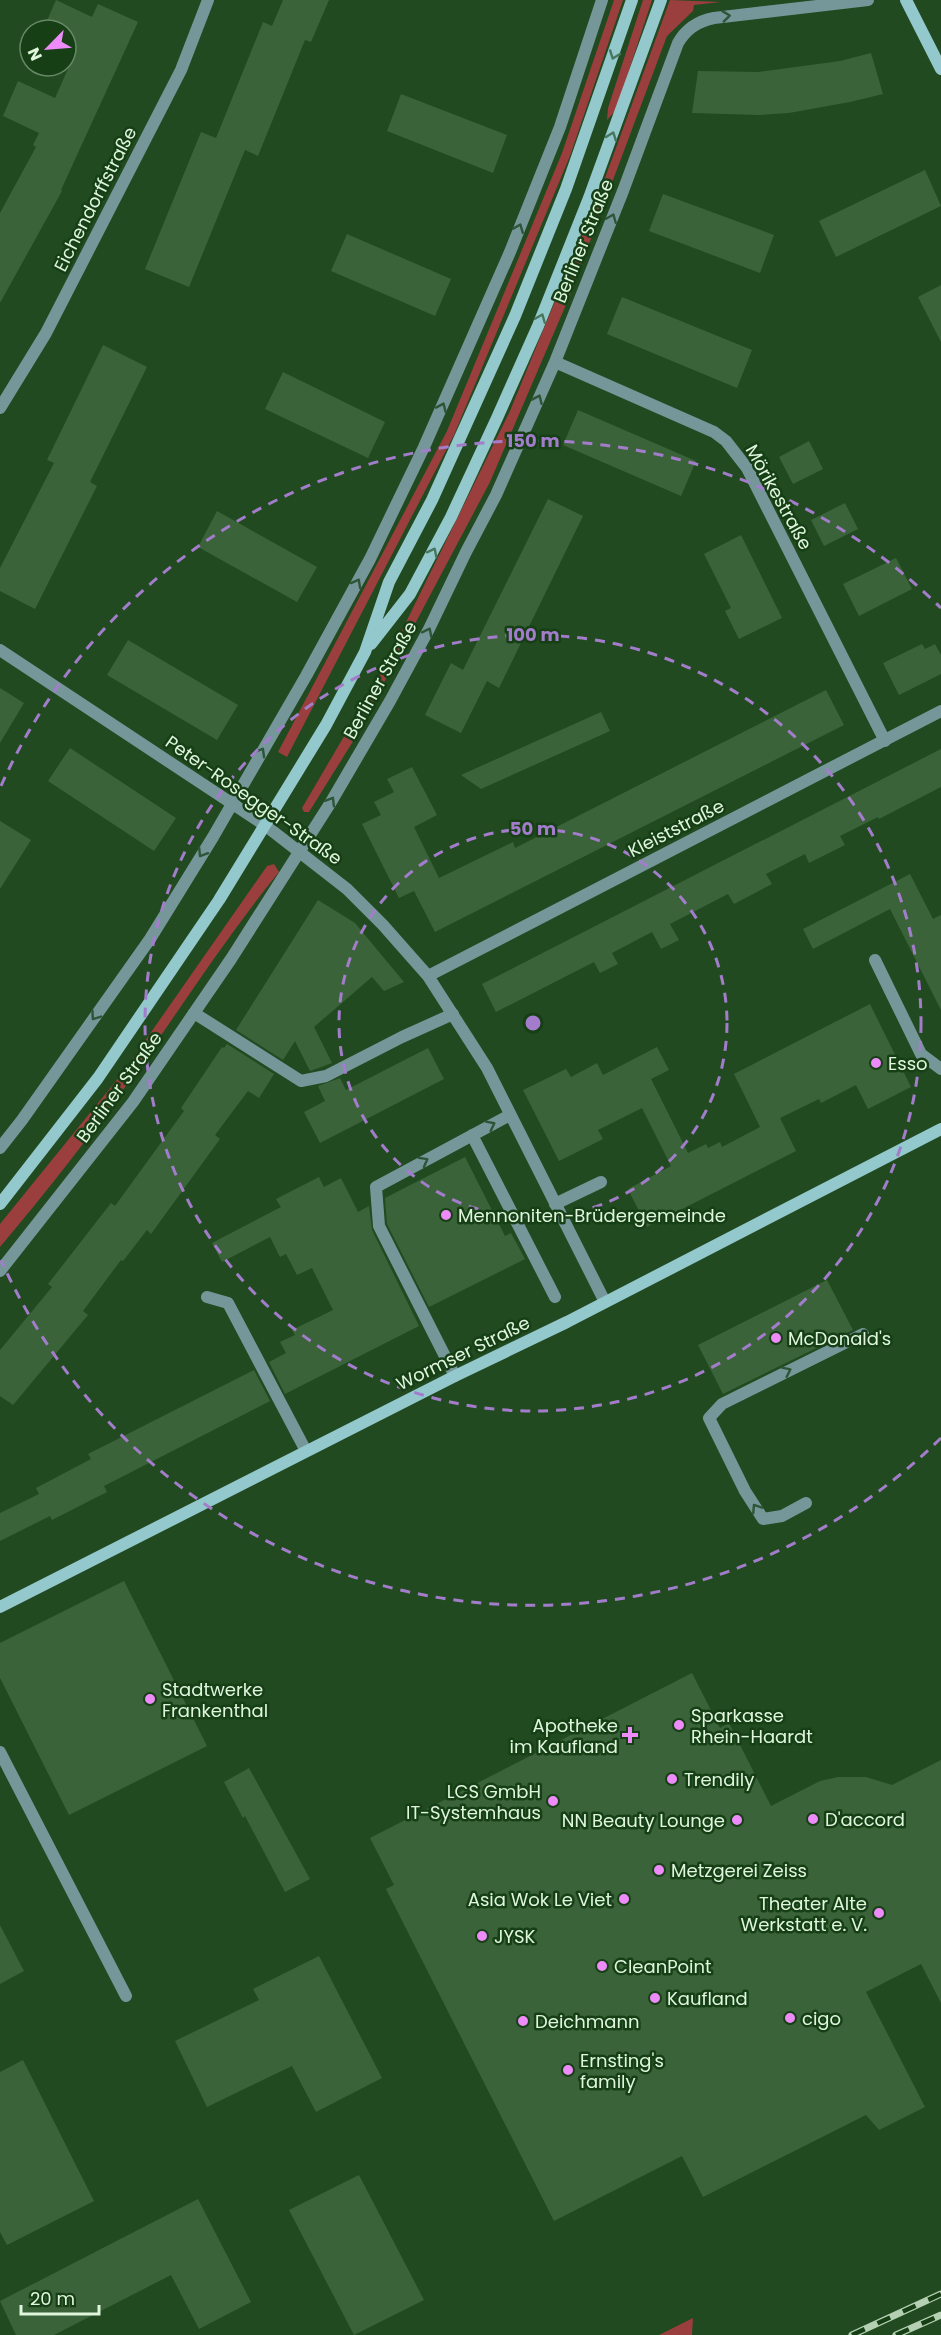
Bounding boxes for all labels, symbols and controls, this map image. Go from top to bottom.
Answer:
one-way arrow [721,10,731,23]
north arrow [18,18,78,78]
text: N [22,44,48,64]
one-way arrow [608,50,621,60]
street label: Eichendorffstraße [48,122,142,276]
one-way arrow [604,131,617,142]
street label: Berliner Straße [547,175,619,307]
one-way arrow [605,214,617,225]
one-way arrow [512,223,525,234]
one-way arrow [534,313,546,324]
one-way arrow [531,394,543,405]
one-way arrow [434,402,446,413]
text: 150 m [506,428,560,453]
street label: Mörikestraße [740,440,818,554]
one-way arrow [425,547,437,558]
one-way arrow [350,578,361,589]
street label: Berliner Straße [337,616,423,744]
text: 100 m [506,622,560,647]
one-way arrow [420,627,432,638]
street label: Peter-Rosegger-Straße [161,729,347,871]
one-way arrow [254,748,266,759]
street label: Kleiststraße [624,793,728,863]
one-way arrow [324,797,336,807]
text: 50 m [510,816,556,841]
one-way arrow [199,847,210,858]
one-way arrow [91,1010,102,1021]
centre of rings [523,1013,543,1033]
street label: Berliner Straße [70,1027,168,1147]
place label: Esso [888,1051,928,1076]
marker: Esso [869,1056,883,1070]
one-way arrow [485,1121,496,1132]
one-way arrow [418,1157,428,1168]
place label: Mennoniten-Brüdergemeinde [458,1203,726,1228]
marker: Mennoniten-Brüdergemeinde [439,1208,453,1222]
street label: Wormser Straße [392,1310,534,1396]
place label: McDonald's [788,1326,891,1351]
marker: McDonald's [769,1331,783,1345]
one-way arrow [781,1367,792,1378]
one-way arrow [752,1504,764,1514]
place label: Stadtwerke Frankenthal [162,1677,268,1723]
marker: Stadtwerke Frankenthal [143,1692,157,1706]
place label: Sparkasse Rhein-Haardt [691,1703,813,1749]
place label: Apotheke im Kaufland [510,1713,618,1759]
marker: Sparkasse Rhein-Haardt [672,1718,686,1732]
marker: Apotheke im Kaufland [623,1728,637,1742]
place label: Trendily [684,1767,754,1792]
marker: Trendily [665,1772,679,1786]
place label: LCS GmbH IT-Systemhaus [406,1779,541,1825]
marker: LCS GmbH IT-Systemhaus [546,1794,560,1808]
place label: D'accord [825,1807,905,1832]
place label: NN Beauty Lounge [562,1808,725,1833]
marker: D'accord [806,1812,820,1826]
marker: NN Beauty Lounge [730,1813,744,1827]
place label: Metzgerei Zeiss [671,1858,807,1883]
marker: Metzgerei Zeiss [652,1863,666,1877]
place label: Asia Wok Le Viet [468,1887,612,1912]
place label: Theater Alte Werkstatt e. V. [741,1891,867,1937]
marker: Asia Wok Le Viet [617,1892,631,1906]
marker: Theater Alte Werkstatt e. V. [872,1906,886,1920]
place label: JYSK [494,1924,536,1949]
marker: JYSK [475,1929,489,1943]
place label: CleanPoint [614,1954,712,1979]
marker: CleanPoint [595,1959,609,1973]
place label: Kaufland [667,1986,748,2011]
marker: Kaufland [648,1991,662,2005]
place label: cigo [802,2006,841,2031]
place label: Deichmann [535,2009,640,2034]
marker: cigo [783,2011,797,2025]
marker: Deichmann [516,2014,530,2028]
place label: Ernsting's family [580,2048,664,2094]
marker: Ernsting's family [561,2063,575,2077]
scale bar [21,2278,99,2316]
text: 20 m [30,2286,75,2311]

